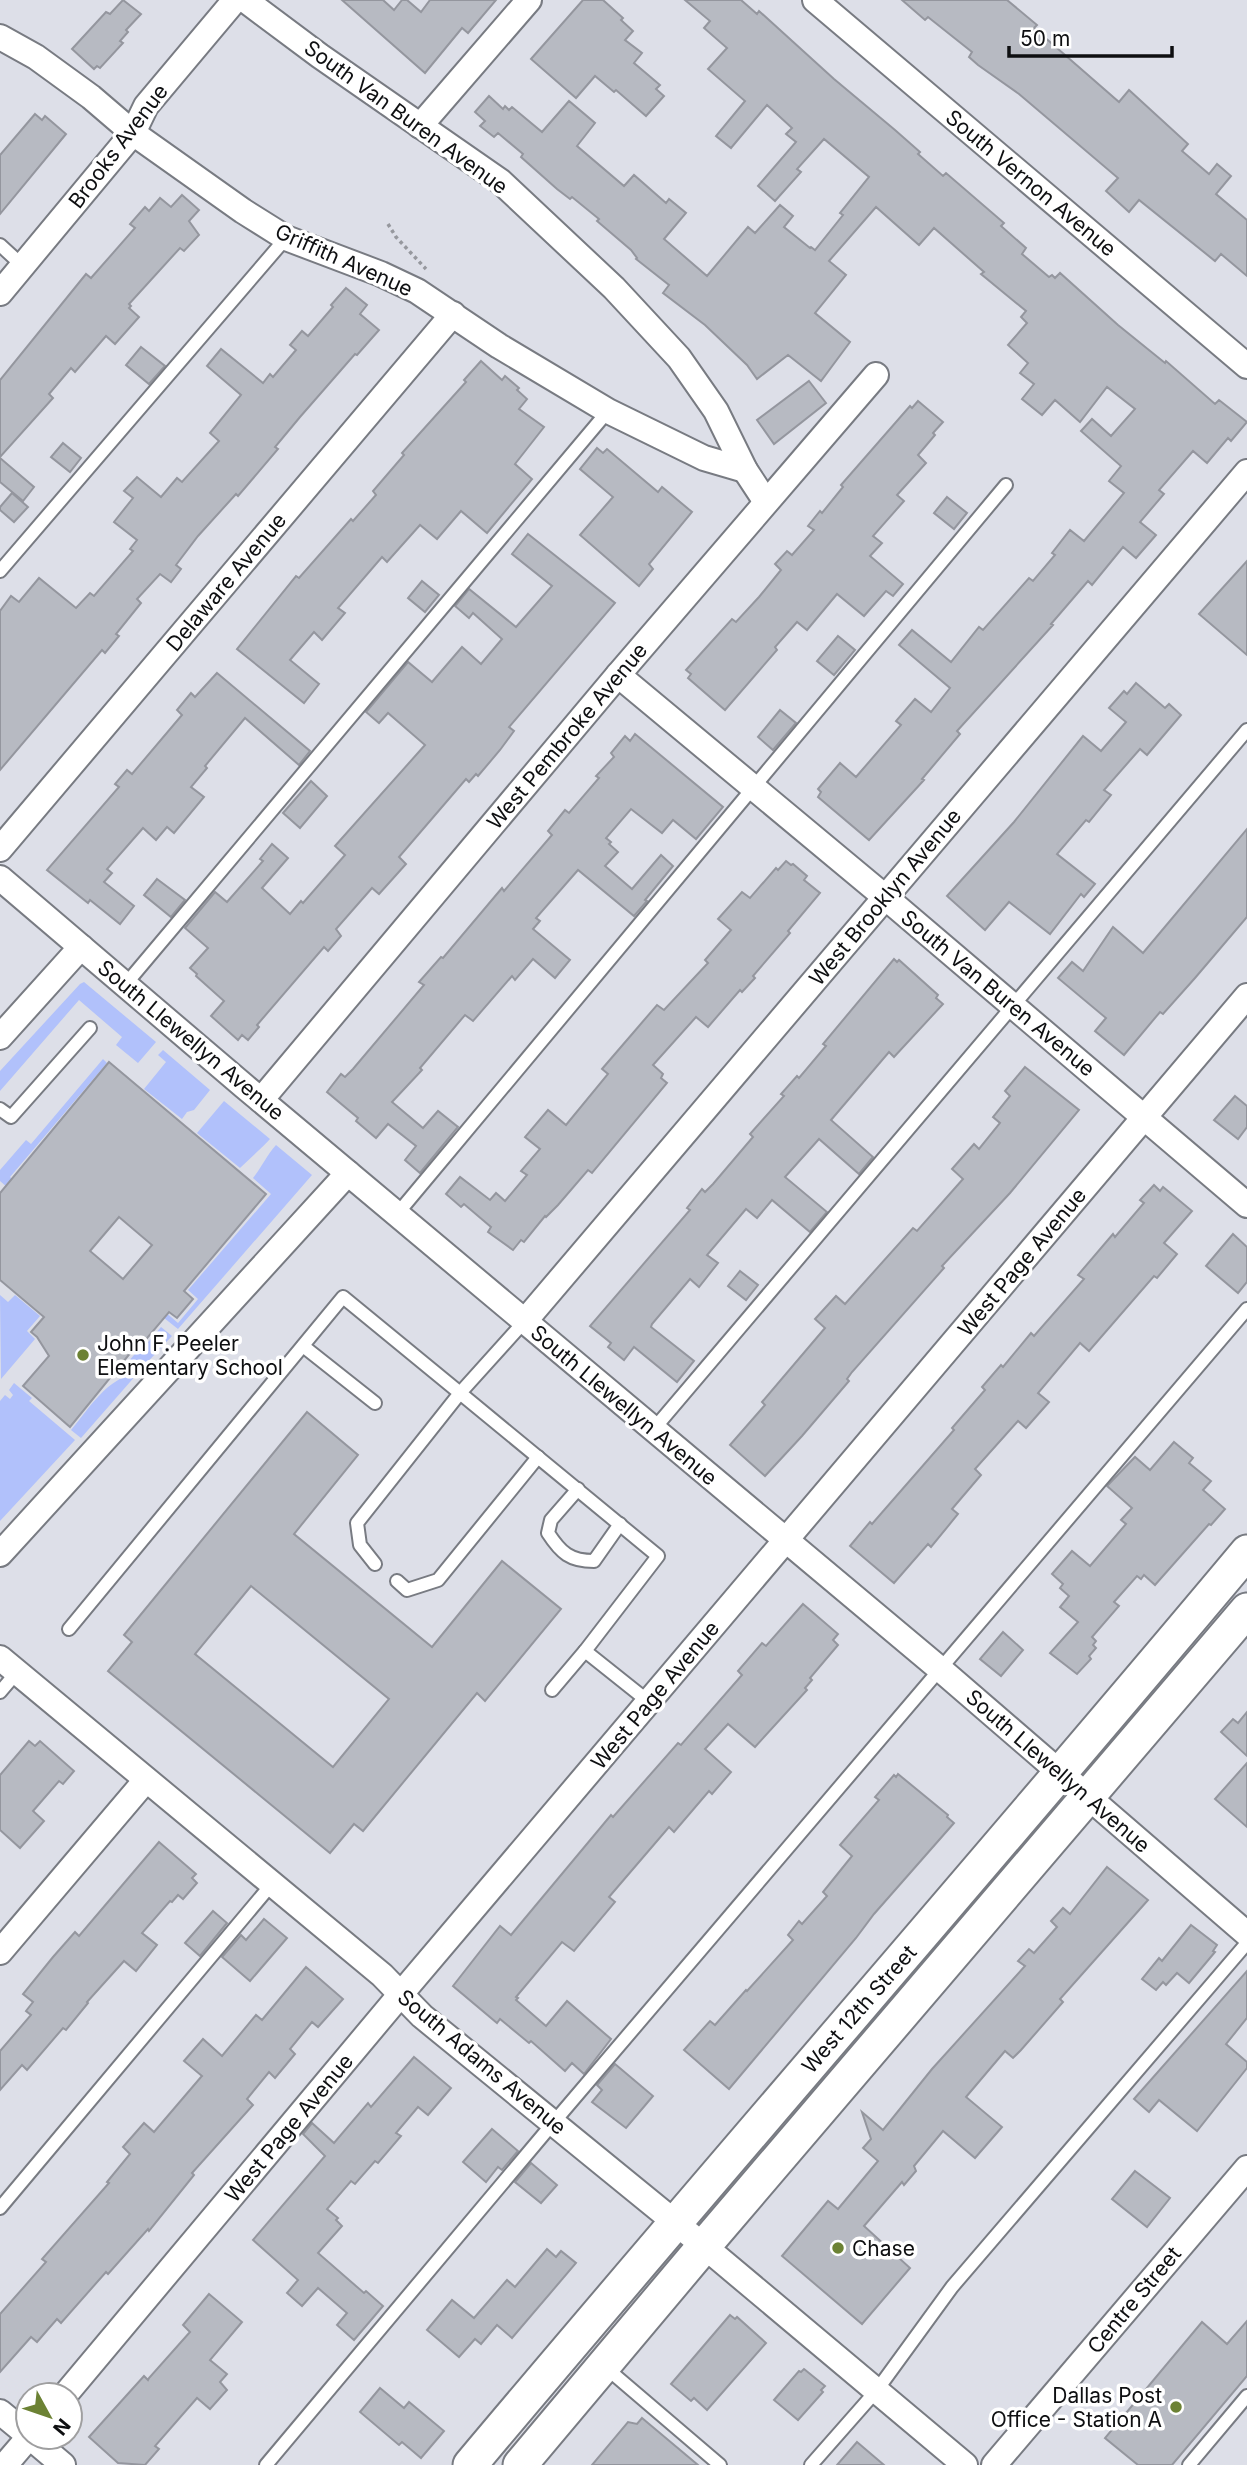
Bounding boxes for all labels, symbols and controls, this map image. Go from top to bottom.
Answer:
scale bar [1009,14,1172,58]
text: 50 m [1020,26,1070,51]
street label: South Van Buren Avenue [299,35,513,199]
street label: Brooks Avenue [63,79,173,213]
street label: South Vernon Avenue [941,104,1121,262]
street label: Griffith Avenue [271,219,417,301]
street label: Delaware Avenue [161,508,291,656]
street label: West Pembroke Avenue [482,638,652,834]
street label: West Brooklyn Avenue [804,804,966,990]
street label: South Van Buren Avenue [896,905,1100,1081]
street label: South Llewellyn Avenue [93,955,289,1125]
street label: West Page Avenue [953,1183,1091,1341]
street label: South Llewellyn Avenue [526,1320,722,1490]
place label: John F. Peeler Elementary School [97,1331,283,1380]
marker: John F. Peeler Elementary School [75,1347,91,1363]
street label: West Page Avenue [586,1616,724,1774]
street label: South Llewellyn Avenue [961,1684,1155,1858]
street label: West 12th Street [797,1940,922,2078]
street label: South Adams Avenue [393,1984,571,2140]
street label: West Page Avenue [220,2049,358,2207]
place label: Chase [852,2236,915,2261]
marker: Chase [830,2240,846,2256]
street label: Centre Street [1082,2241,1186,2359]
north arrow [14,2381,84,2451]
place label: Dallas Post Office - Station A [991,2383,1162,2432]
marker: Dallas Post Office - Station A [1168,2399,1184,2415]
text: N [48,2414,75,2440]

